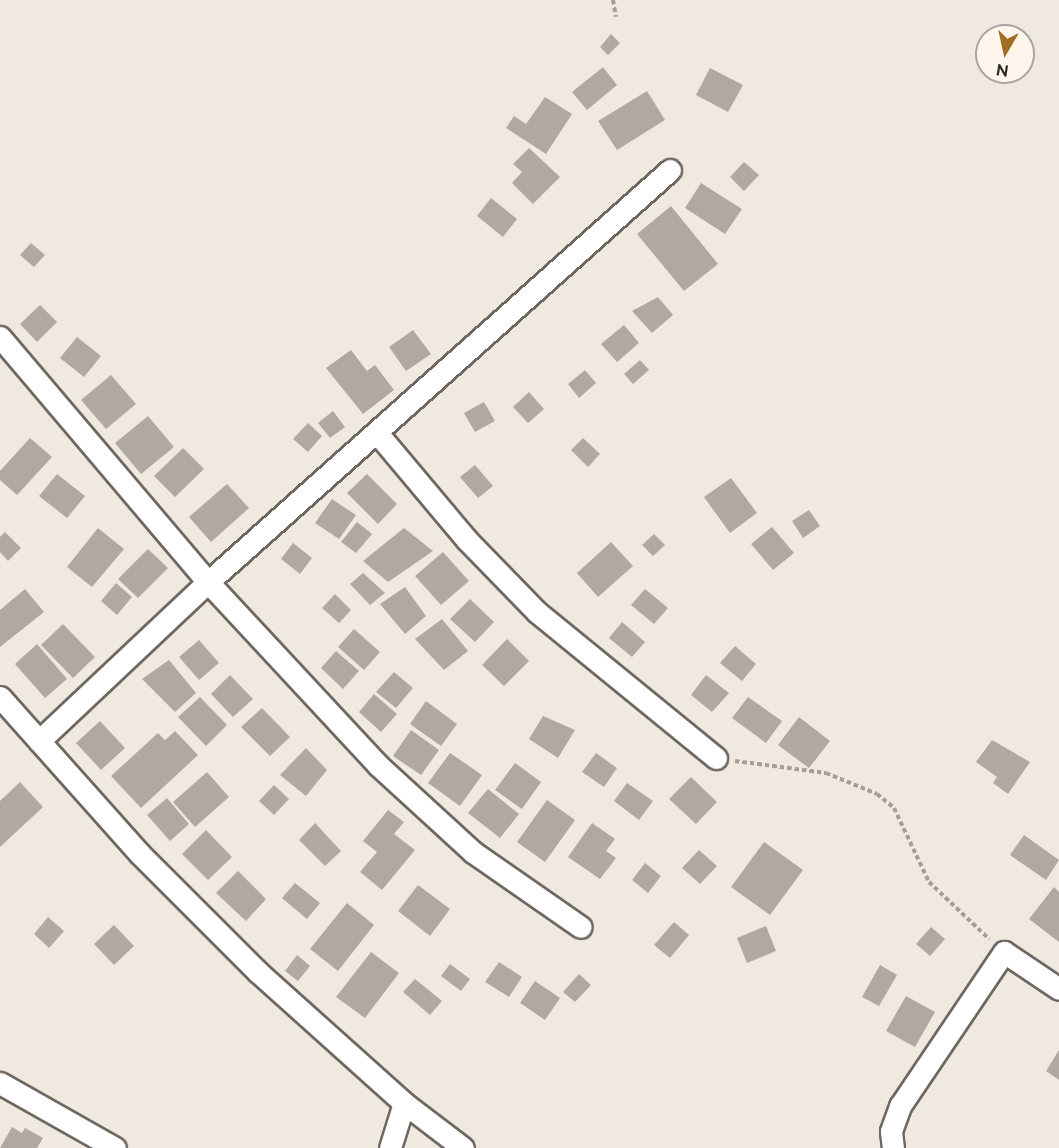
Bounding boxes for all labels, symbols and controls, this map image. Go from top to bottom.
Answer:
north arrow [975,24,1035,84]
text: N [995,60,1010,81]

